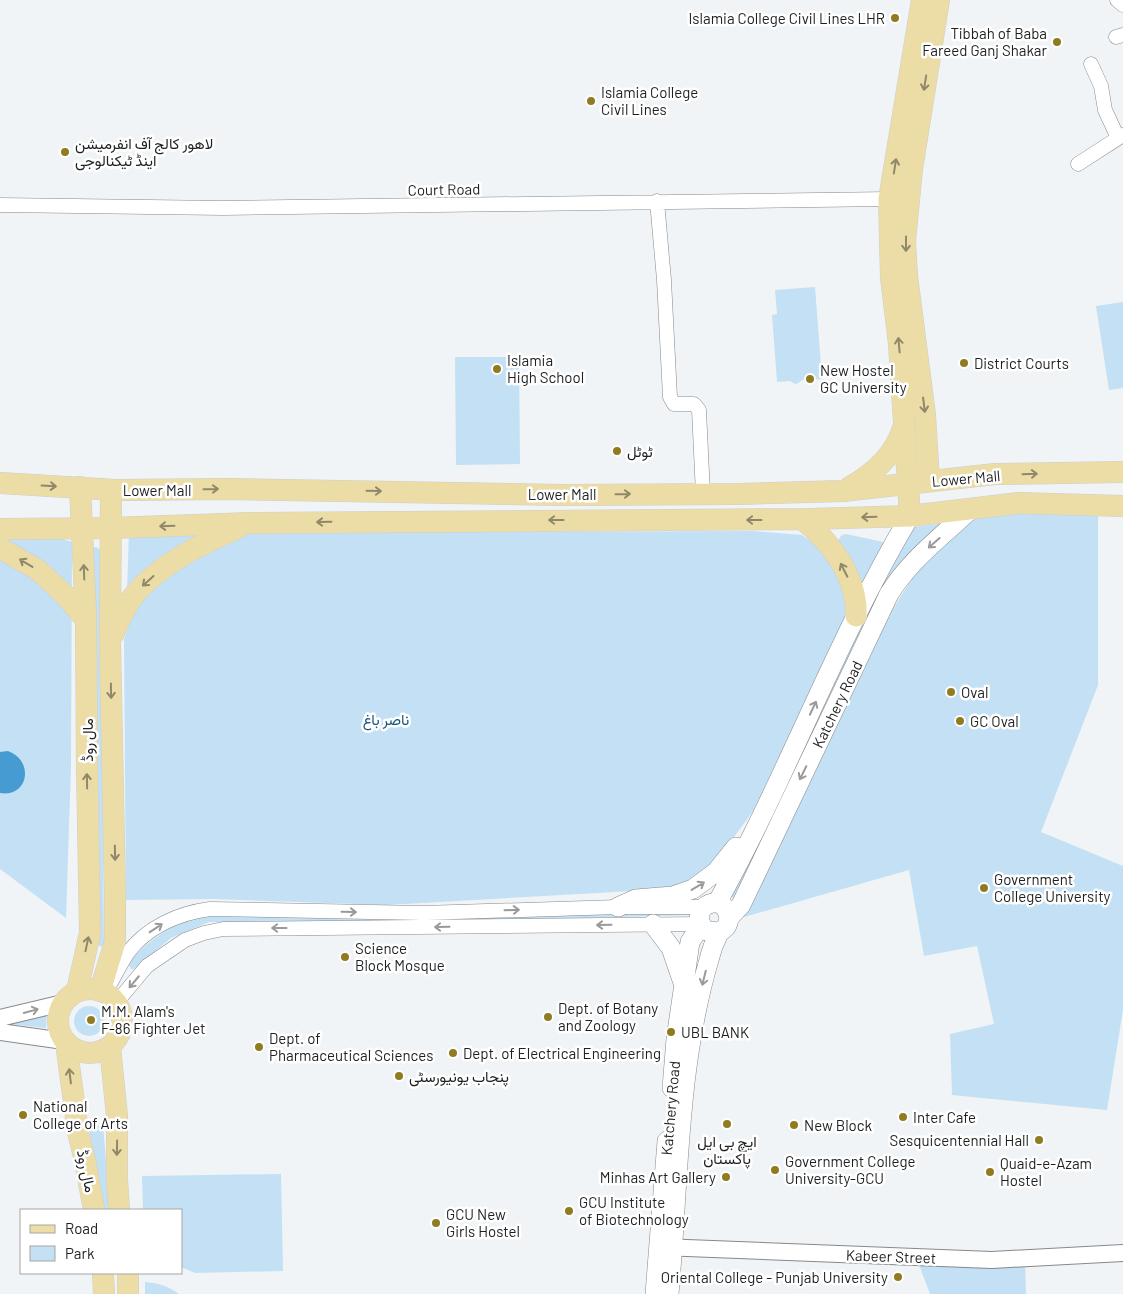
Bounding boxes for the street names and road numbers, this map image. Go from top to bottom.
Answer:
street label: Court Road [408,179,480,199]
street label: Lower Mall [931,466,1001,490]
street label: Lower Mall [123,481,191,499]
street label: Lower Mall [528,485,596,503]
street label: Katchery Road [808,657,866,751]
street label: مال روڈ [78,718,97,762]
street label: Katchery Road [657,1060,683,1156]
street label: مال روڈ [73,1148,100,1194]
street label: Kabeer Street [846,1245,936,1267]

